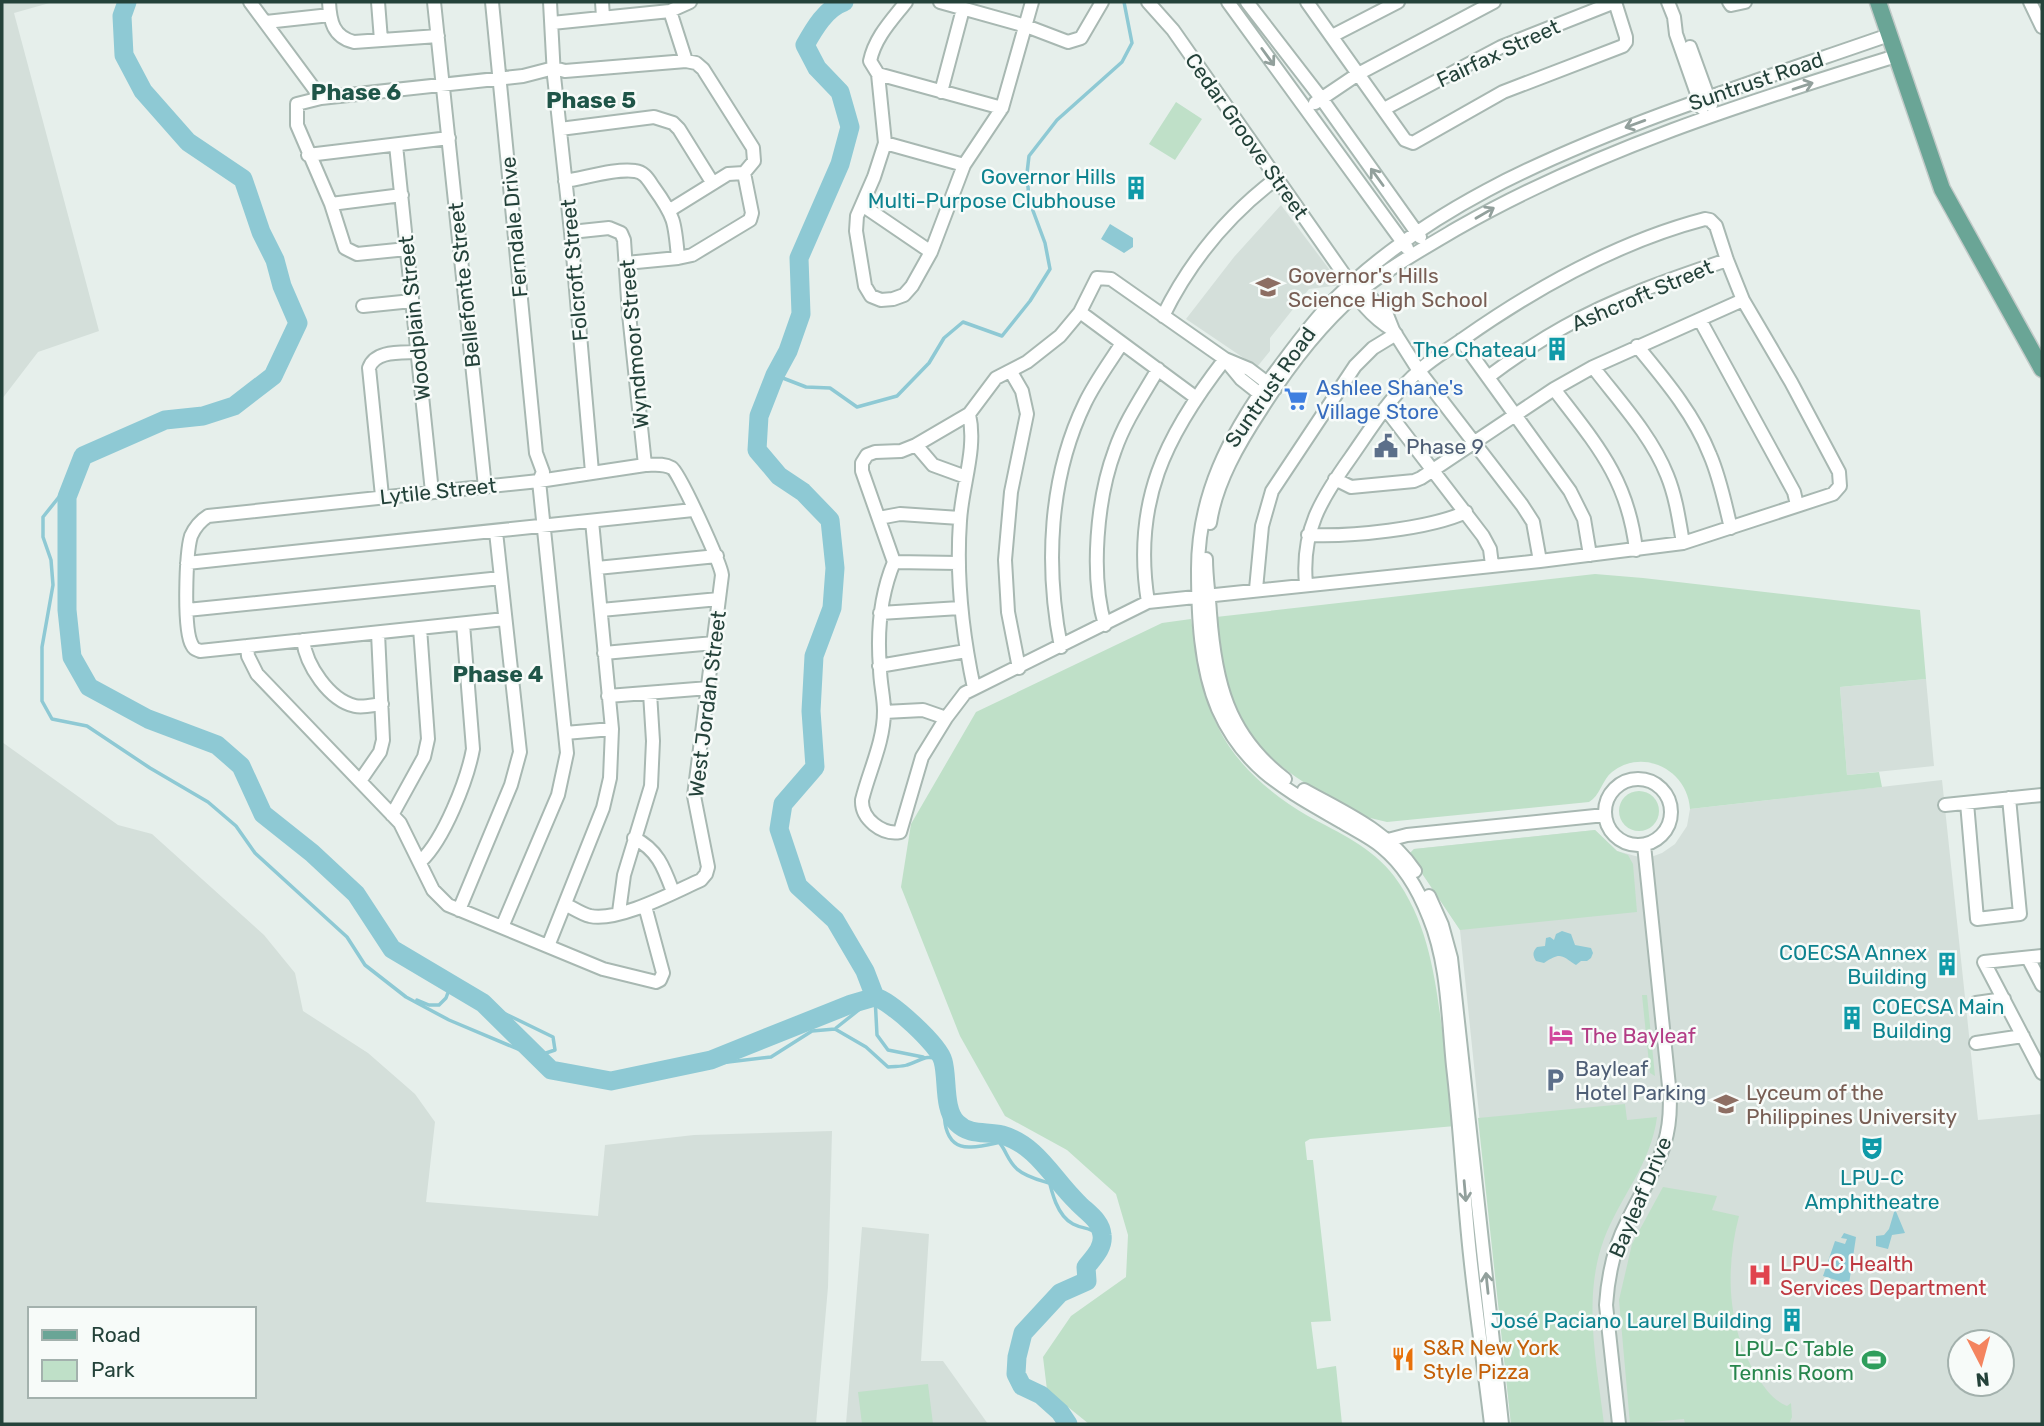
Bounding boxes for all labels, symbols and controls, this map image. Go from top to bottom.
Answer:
street label: Fairfax Street [1432,14,1564,92]
street label: Suntrust Road [1685,46,1827,116]
one-way arrow [1261,47,1275,66]
street label: Cedar Groove Street [1180,48,1314,224]
district label: Phase 6 [311,78,401,106]
one-way arrow [1792,79,1814,91]
district label: Phase 5 [546,86,636,114]
one-way arrow [1625,119,1647,132]
street label: Ferndale Drive [495,156,533,298]
place label: Governor Hills Multi-Purpose Clubhouse [868,164,1116,213]
one-way arrow [1370,168,1384,187]
building icon: Governor Hills Multi-Purpose Clubhouse [1122,174,1150,202]
street label: Folcroft Street [555,198,593,342]
street label: Bellefonte Street [443,201,485,369]
one-way arrow [1475,206,1495,220]
street label: Woodplain Street [393,234,435,402]
street label: Ashcroft Street [1568,254,1716,336]
street label: Wyndmoor Street [614,258,654,430]
place label: Governor's Hills Science High School [1288,263,1488,312]
school or university icon: Governor's Hills Science High School [1254,273,1282,301]
street label: Suntrust Road [1219,322,1321,452]
building icon: The Chateau [1543,335,1571,363]
place label: The Chateau [1413,337,1537,362]
place label: Ashlee Shane's Village Store [1316,375,1464,424]
supermarket icon: Ashlee Shane's Village Store [1282,385,1310,413]
public building icon: Phase 9 [1372,432,1400,460]
place label: Phase 9 [1406,434,1484,459]
street label: Lytile Street [378,472,498,510]
street label: West Jordan Street [683,609,731,799]
district label: Phase 4 [452,660,544,688]
place label: COECSA Annex Building [1779,940,1927,989]
building icon: COECSA Annex Building [1933,950,1961,978]
place label: COECSA Main Building [1872,994,2004,1043]
building icon: COECSA Main Building [1838,1004,1866,1032]
hotel icon: The Bayleaf [1547,1021,1575,1049]
place label: The Bayleaf [1581,1023,1696,1048]
place label: Bayleaf Hotel Parking [1575,1056,1706,1105]
parking icon: Bayleaf Hotel Parking [1541,1066,1569,1094]
place label: Lyceum of the Philippines University [1746,1080,1958,1129]
school or university icon: Lyceum of the Philippines University [1712,1090,1740,1118]
street label: Bayleaf Drive [1603,1133,1677,1261]
theatre icon: LPU-C Amphitheatre [1858,1134,1886,1162]
place label: LPU-C Amphitheatre [1804,1165,1940,1214]
one-way arrow [1459,1179,1472,1201]
place label: LPU-C Health Services Department [1780,1251,1986,1300]
hospital icon: LPU-C Health Services Department [1746,1261,1774,1289]
one-way arrow [1481,1272,1494,1295]
building icon: José Paciano Laurel Building [1778,1306,1806,1334]
legend [28,1307,256,1398]
place label: José Paciano Laurel Building [1490,1308,1772,1333]
text: Road [91,1322,141,1347]
north arrow [1946,1328,2016,1398]
place label: S&R New York Style Pizza [1423,1335,1559,1384]
place label: LPU-C Table Tennis Room [1729,1336,1854,1385]
restaurant icon: S&R New York Style Pizza [1389,1345,1417,1373]
sports icon: LPU-C Table Tennis Room [1860,1346,1888,1374]
text: Park [91,1357,135,1382]
text: N [1975,1367,1991,1392]

